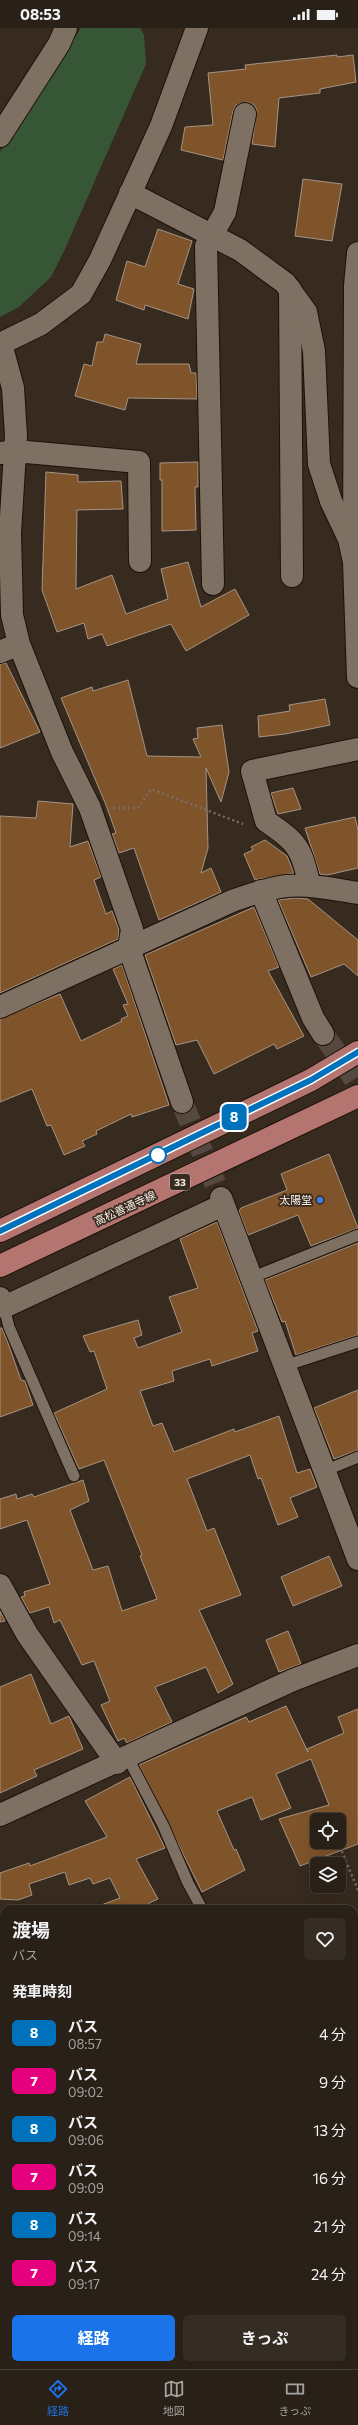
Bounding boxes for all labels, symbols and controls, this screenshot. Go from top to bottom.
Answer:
text: 08:53 [20,5,61,23]
line badge: 8 [221,1104,247,1130]
text: 8 [230,1108,238,1125]
unlabelled marker [149,1146,167,1164]
road number: 33 [170,1174,190,1190]
street label: 高松善通寺線 [92,1188,157,1227]
place label: 太陽堂 [279,1193,312,1206]
marker: 太陽堂 [315,1195,325,1205]
map controls [310,1813,346,1893]
button: locate [310,1813,346,1849]
button: layers [310,1857,346,1893]
text: 渡場 [12,1918,50,1941]
button: heart [304,1918,346,1960]
text: バス [12,1947,38,1963]
text: 発車時刻 [12,1982,72,2000]
text: バス [68,2017,98,2035]
text: 8 [30,2024,38,2041]
text: 4 分 [319,2025,346,2043]
text: 08:57 [68,2036,102,2052]
text: バス [68,2065,98,2083]
text: 7 [30,2072,38,2089]
text: 9 分 [319,2073,346,2091]
text: 09:02 [68,2084,103,2100]
text: バス [68,2113,98,2131]
text: 8 [30,2120,38,2137]
text: 13 分 [313,2121,346,2139]
text: 09:06 [68,2132,104,2148]
text: バス [68,2161,98,2179]
text: 7 [30,2168,38,2185]
text: 16 分 [313,2169,346,2187]
text: 09:09 [68,2180,104,2196]
text: バス [68,2209,98,2227]
text: 8 [30,2216,38,2233]
text: 21 分 [313,2217,346,2235]
text: 09:14 [68,2228,101,2244]
text: バス [68,2257,98,2275]
text: 7 [30,2264,38,2281]
text: 24 分 [311,2265,346,2283]
text: 09:17 [68,2276,100,2292]
button: 経路 [12,2315,175,2361]
button: きっぷ [183,2315,346,2361]
tab: 経路 [47,2378,69,2418]
tab: 地図 [163,2378,185,2418]
tab: きっぷ [279,2378,311,2418]

